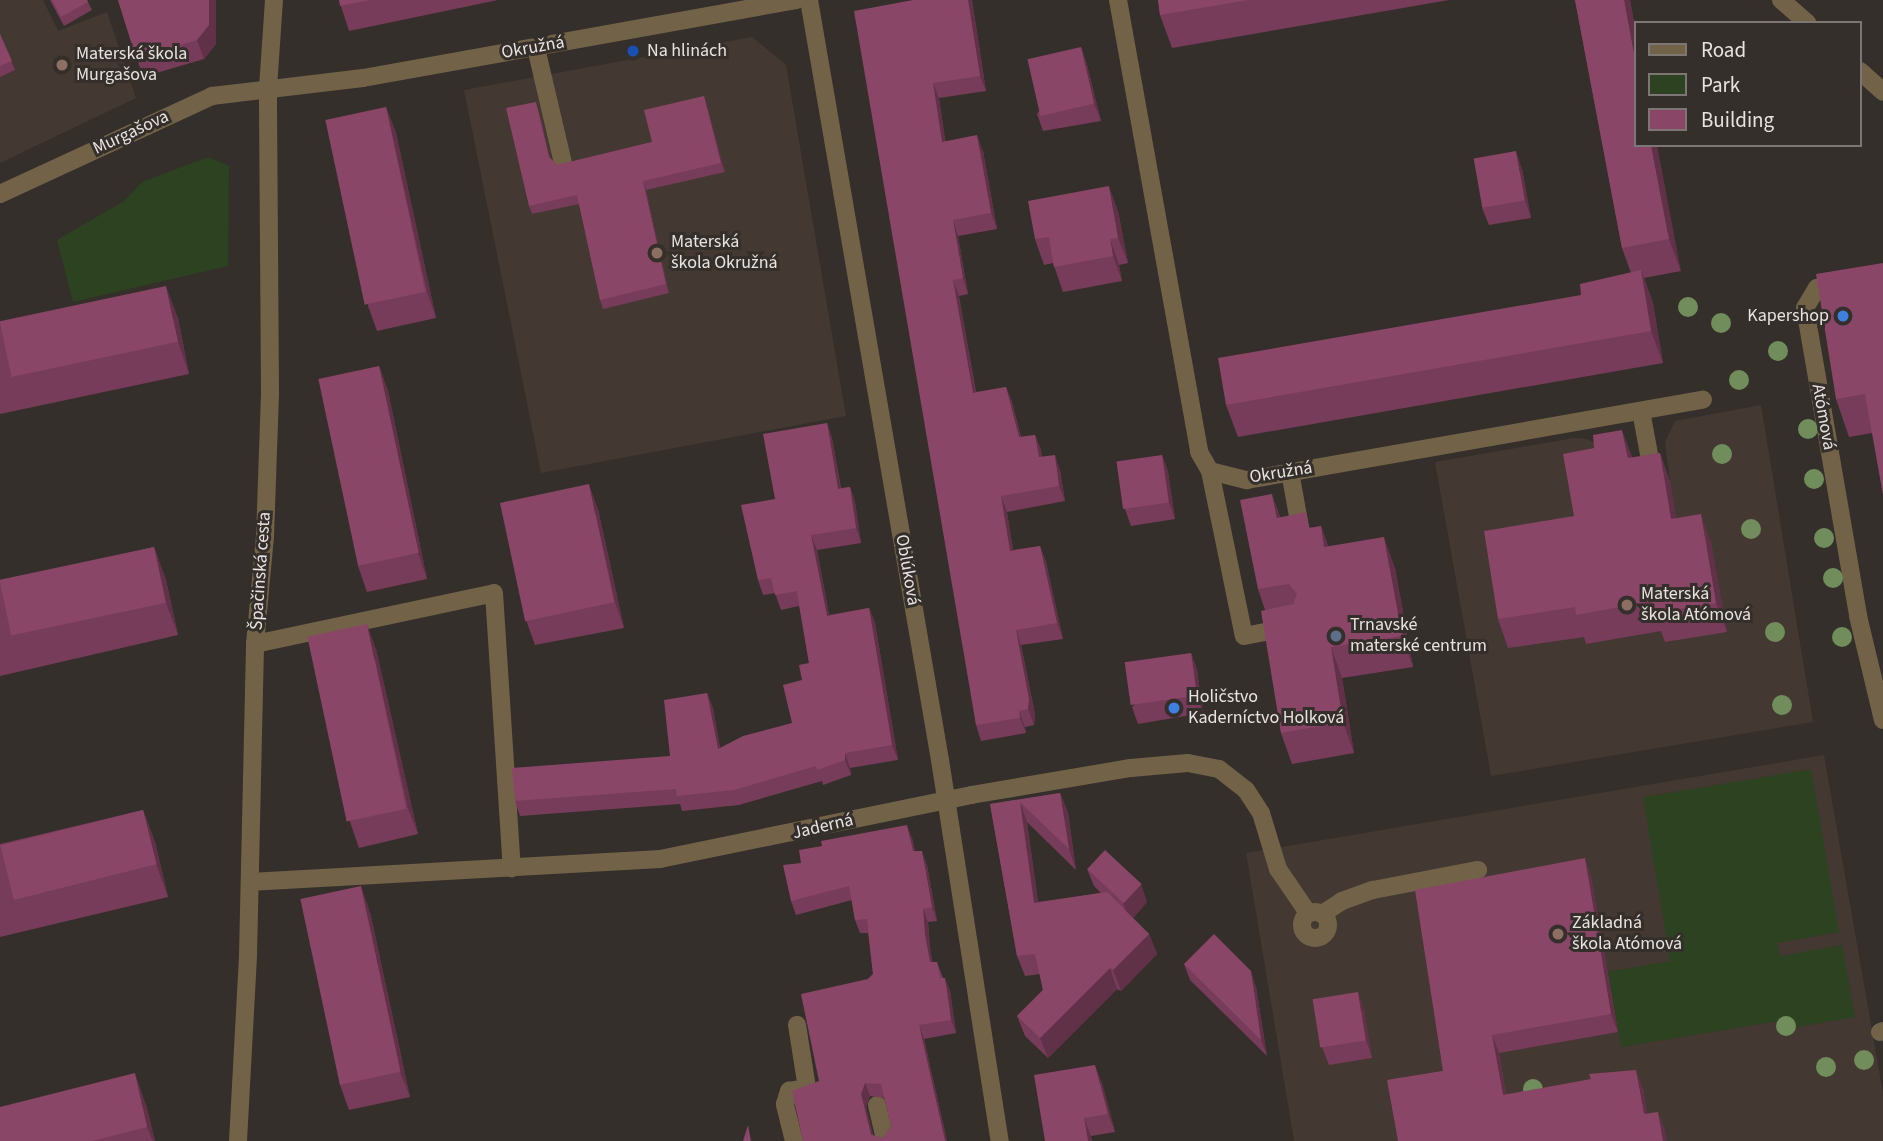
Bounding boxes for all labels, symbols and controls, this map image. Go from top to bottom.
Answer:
legend [1634,21,1862,147]
street label: Okružná [500,32,566,64]
text: Road [1701,35,1746,65]
place label: Na hlinách [647,40,727,62]
marker: Na hlinách [625,43,641,59]
place label: Materská škola Murgašova [76,44,187,86]
marker: Materská škola Murgašova [54,57,70,73]
text: Park [1701,70,1740,100]
text: Building [1701,105,1774,135]
street label: Murgašova [90,106,172,160]
place label: Materská škola Okružná [671,232,778,274]
marker: Materská škola Okružná [649,245,665,261]
place label: Kapershop [1747,305,1829,327]
marker: Kapershop [1835,308,1851,324]
street label: Atómová [1807,382,1839,452]
street label: Okružná [1248,457,1314,489]
street label: Špačinská cesta [246,511,276,631]
street label: Oblúková [890,533,924,607]
place label: Materská škola Atómová [1641,584,1751,626]
marker: Materská škola Atómová [1619,597,1635,613]
place label: Trnavské materské centrum [1350,615,1487,658]
marker: Trnavské materské centrum [1328,628,1344,644]
place label: Holičstvo Kaderníctvo Holková [1188,687,1344,730]
marker: Holičstvo Kaderníctvo Holková [1166,700,1182,716]
street label: Jaderná [790,810,856,844]
place label: Základná škola Atómová [1572,913,1682,956]
marker: Základná škola Atómová [1550,926,1566,942]

